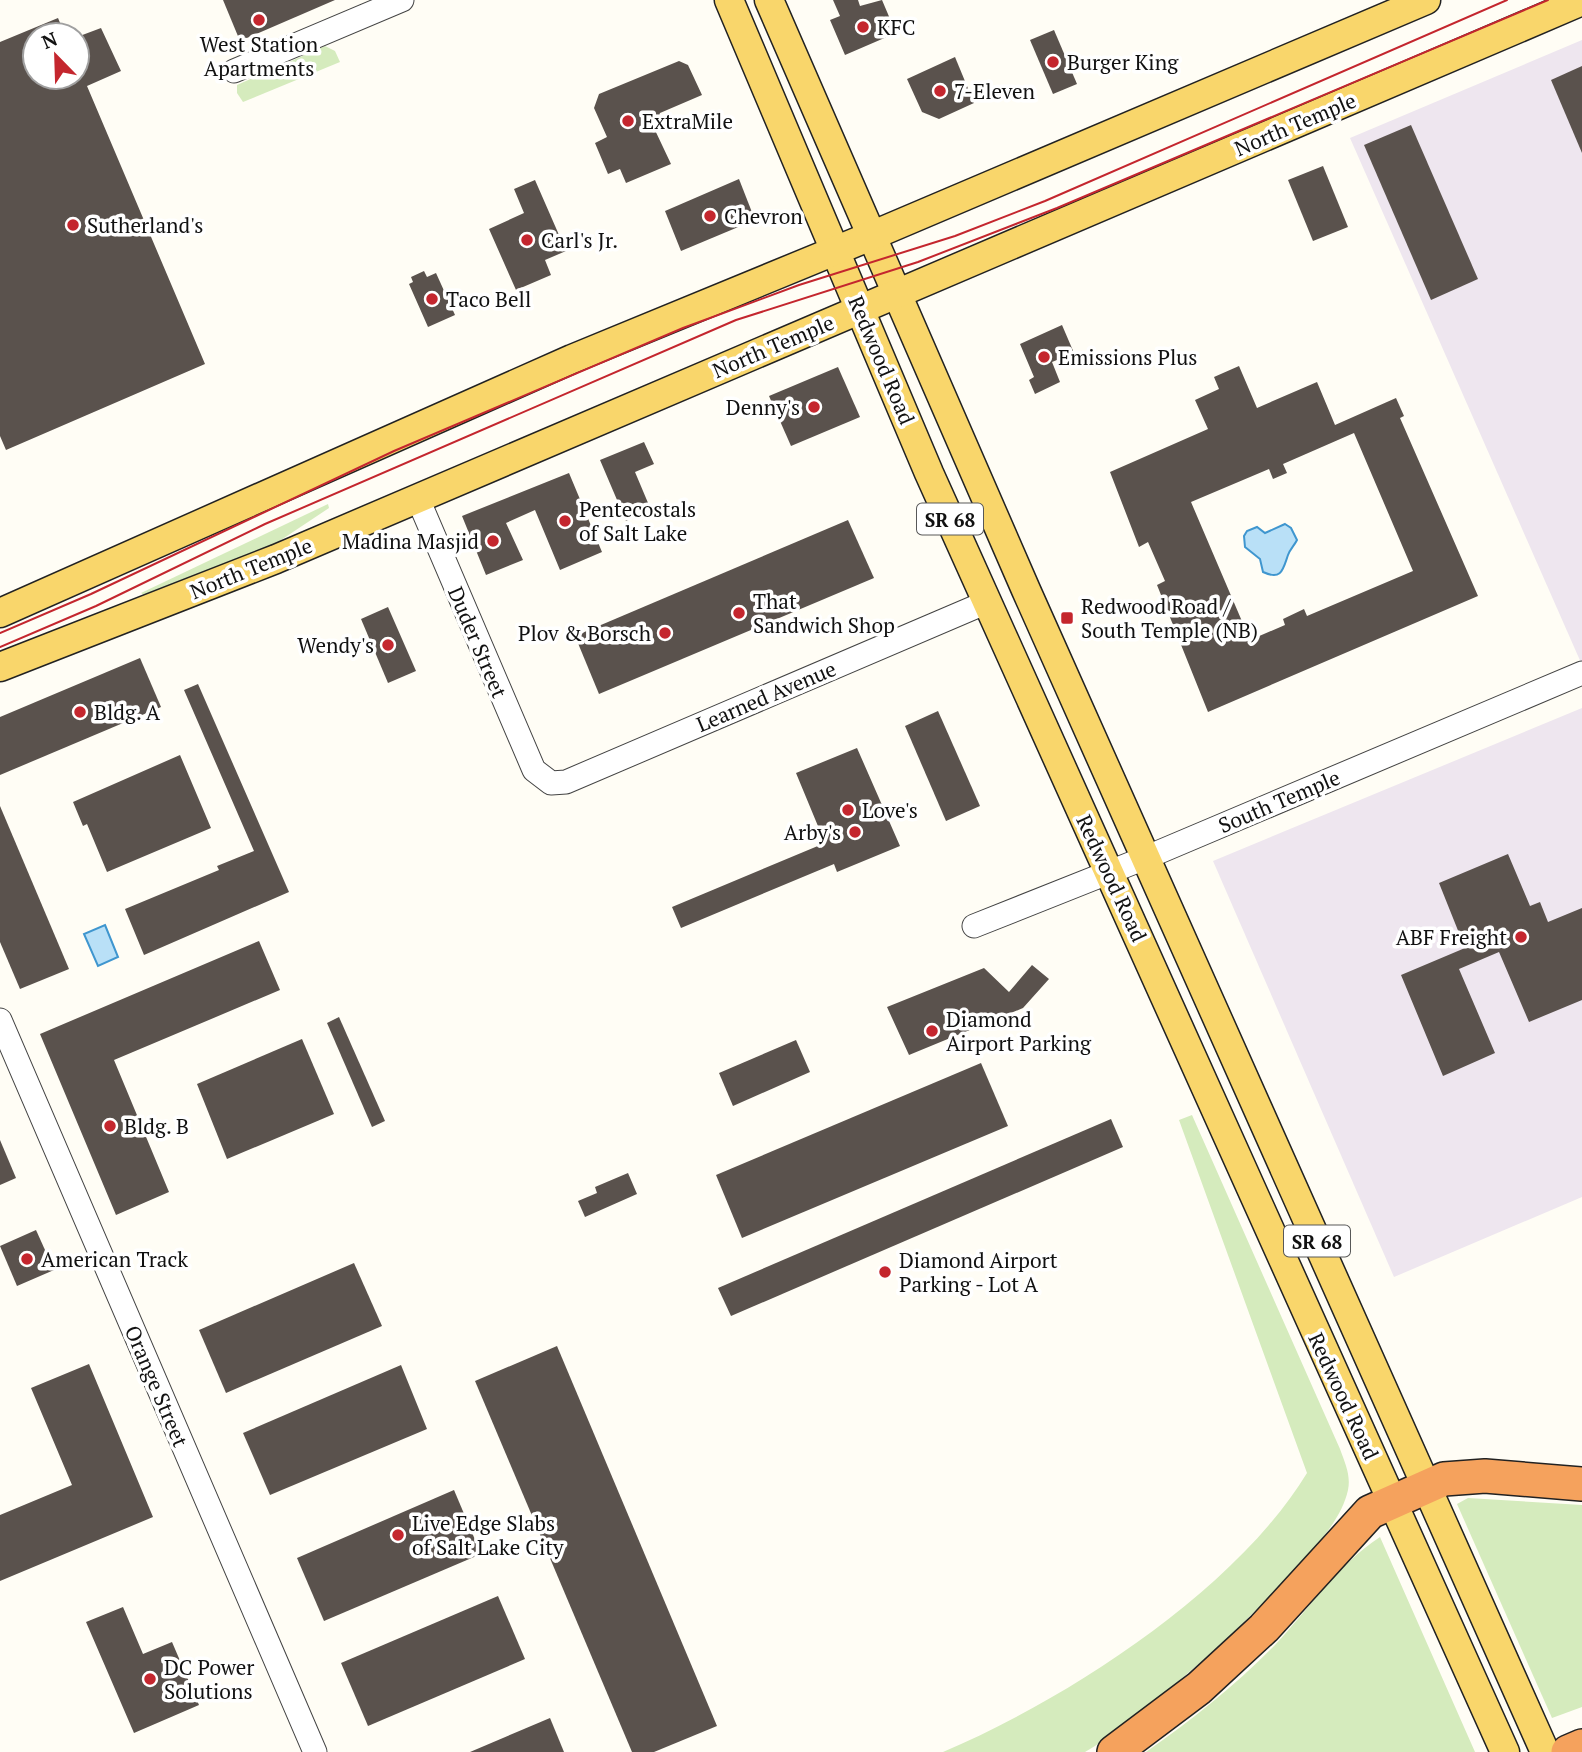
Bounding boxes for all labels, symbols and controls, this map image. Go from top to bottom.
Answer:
marker: West Station Apartments [251,12,267,28]
place label: KFC [877,13,916,41]
marker: KFC [855,19,871,35]
north arrow [21,21,91,91]
text: N [38,25,61,54]
place label: West Station Apartments [200,30,319,82]
place label: Burger King [1067,48,1179,76]
marker: Burger King [1045,54,1061,70]
place label: 7-Eleven [954,77,1036,105]
marker: 7-Eleven [932,83,948,99]
street label: North Temple [1230,86,1360,162]
place label: ExtraMile [642,107,733,135]
marker: ExtraMile [620,113,636,129]
place label: Chevron [724,202,803,230]
marker: Chevron [702,208,718,224]
place label: Sutherland's [87,211,203,239]
marker: Sutherland's [65,217,81,233]
place label: Carl's Jr. [541,226,618,254]
marker: Carl's Jr. [519,232,535,248]
place label: Taco Bell [446,285,531,313]
marker: Taco Bell [424,291,440,307]
street label: Redwood Road [842,291,922,429]
street label: North Temple [708,308,838,384]
place label: Emissions Plus [1058,343,1197,371]
marker: Emissions Plus [1036,349,1052,365]
place label: Denny's [726,393,800,421]
marker: Denny's [806,399,822,415]
place label: Pentecostals of Salt Lake [579,495,696,547]
road number: SR 68 [917,504,983,534]
marker: Pentecostals of Salt Lake [557,513,573,529]
place label: Madina Masjid [342,527,479,555]
street label: North Temple [186,531,316,605]
marker: Madina Masjid [485,533,501,549]
street label: Duder Street [442,582,514,702]
place label: That Sandwich Shop [753,587,895,639]
place label: Redwood Road / South Temple (NB) [1081,592,1258,644]
marker: That Sandwich Shop [731,605,747,621]
marker: Redwood Road / South Temple (NB) [1059,610,1075,626]
place label: Plov & Borsch [518,619,651,647]
marker: Plov & Borsch [657,625,673,641]
place label: Wendy's [297,631,374,659]
marker: Wendy's [380,637,396,653]
street label: Learned Avenue [692,654,840,738]
place label: Bldg. A [94,698,161,726]
marker: Bldg. A [72,704,88,720]
street label: South Temple [1214,763,1344,839]
place label: Love's [862,796,918,824]
marker: Love's [840,802,856,818]
street label: Redwood Road [1070,810,1154,946]
place label: Arby's [784,818,841,846]
marker: Arby's [847,824,863,840]
place label: ABF Freight [1396,923,1507,951]
marker: ABF Freight [1513,929,1529,945]
place label: Diamond Airport Parking [946,1005,1092,1057]
marker: Diamond Airport Parking [924,1023,940,1039]
place label: Bldg. B [124,1112,189,1140]
marker: Bldg. B [102,1118,118,1134]
road number: SR 68 [1284,1226,1350,1256]
place label: American Track [41,1245,188,1273]
place label: Diamond Airport Parking - Lot A [899,1246,1058,1298]
marker: American Track [19,1251,35,1267]
marker: Diamond Airport Parking - Lot A [877,1264,893,1280]
street label: Orange Street [119,1321,195,1451]
street label: Redwood Road [1302,1328,1386,1464]
place label: Live Edge Slabs of Salt Lake City [412,1509,564,1561]
marker: Live Edge Slabs of Salt Lake City [390,1527,406,1543]
place label: DC Power Solutions [164,1653,254,1705]
marker: DC Power Solutions [142,1671,158,1687]

